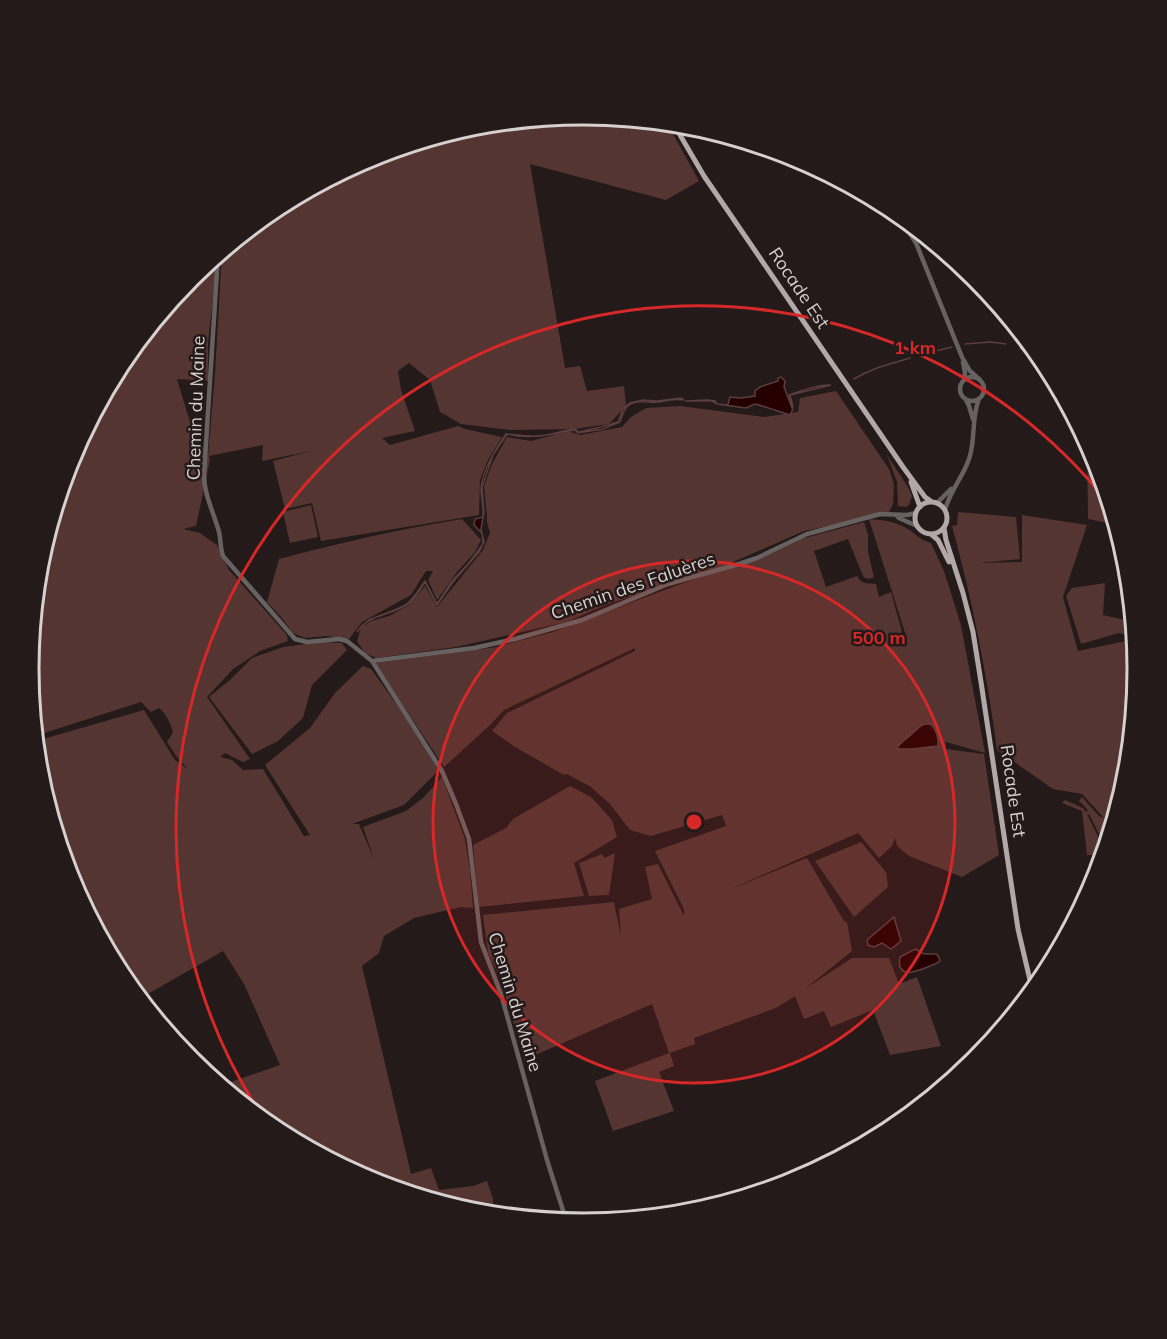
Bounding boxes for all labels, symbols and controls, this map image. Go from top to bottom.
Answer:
street label: Rocade Est [764,243,835,333]
street label: Chemin du Maine [181,335,210,481]
text: 1 km [894,336,936,359]
street label: Chemin des Faluères [548,547,718,624]
text: 500 m [852,626,906,649]
street label: Rocade Est [996,743,1031,839]
centre of rings [684,812,704,832]
street label: Chemin du Maine [483,929,548,1074]

